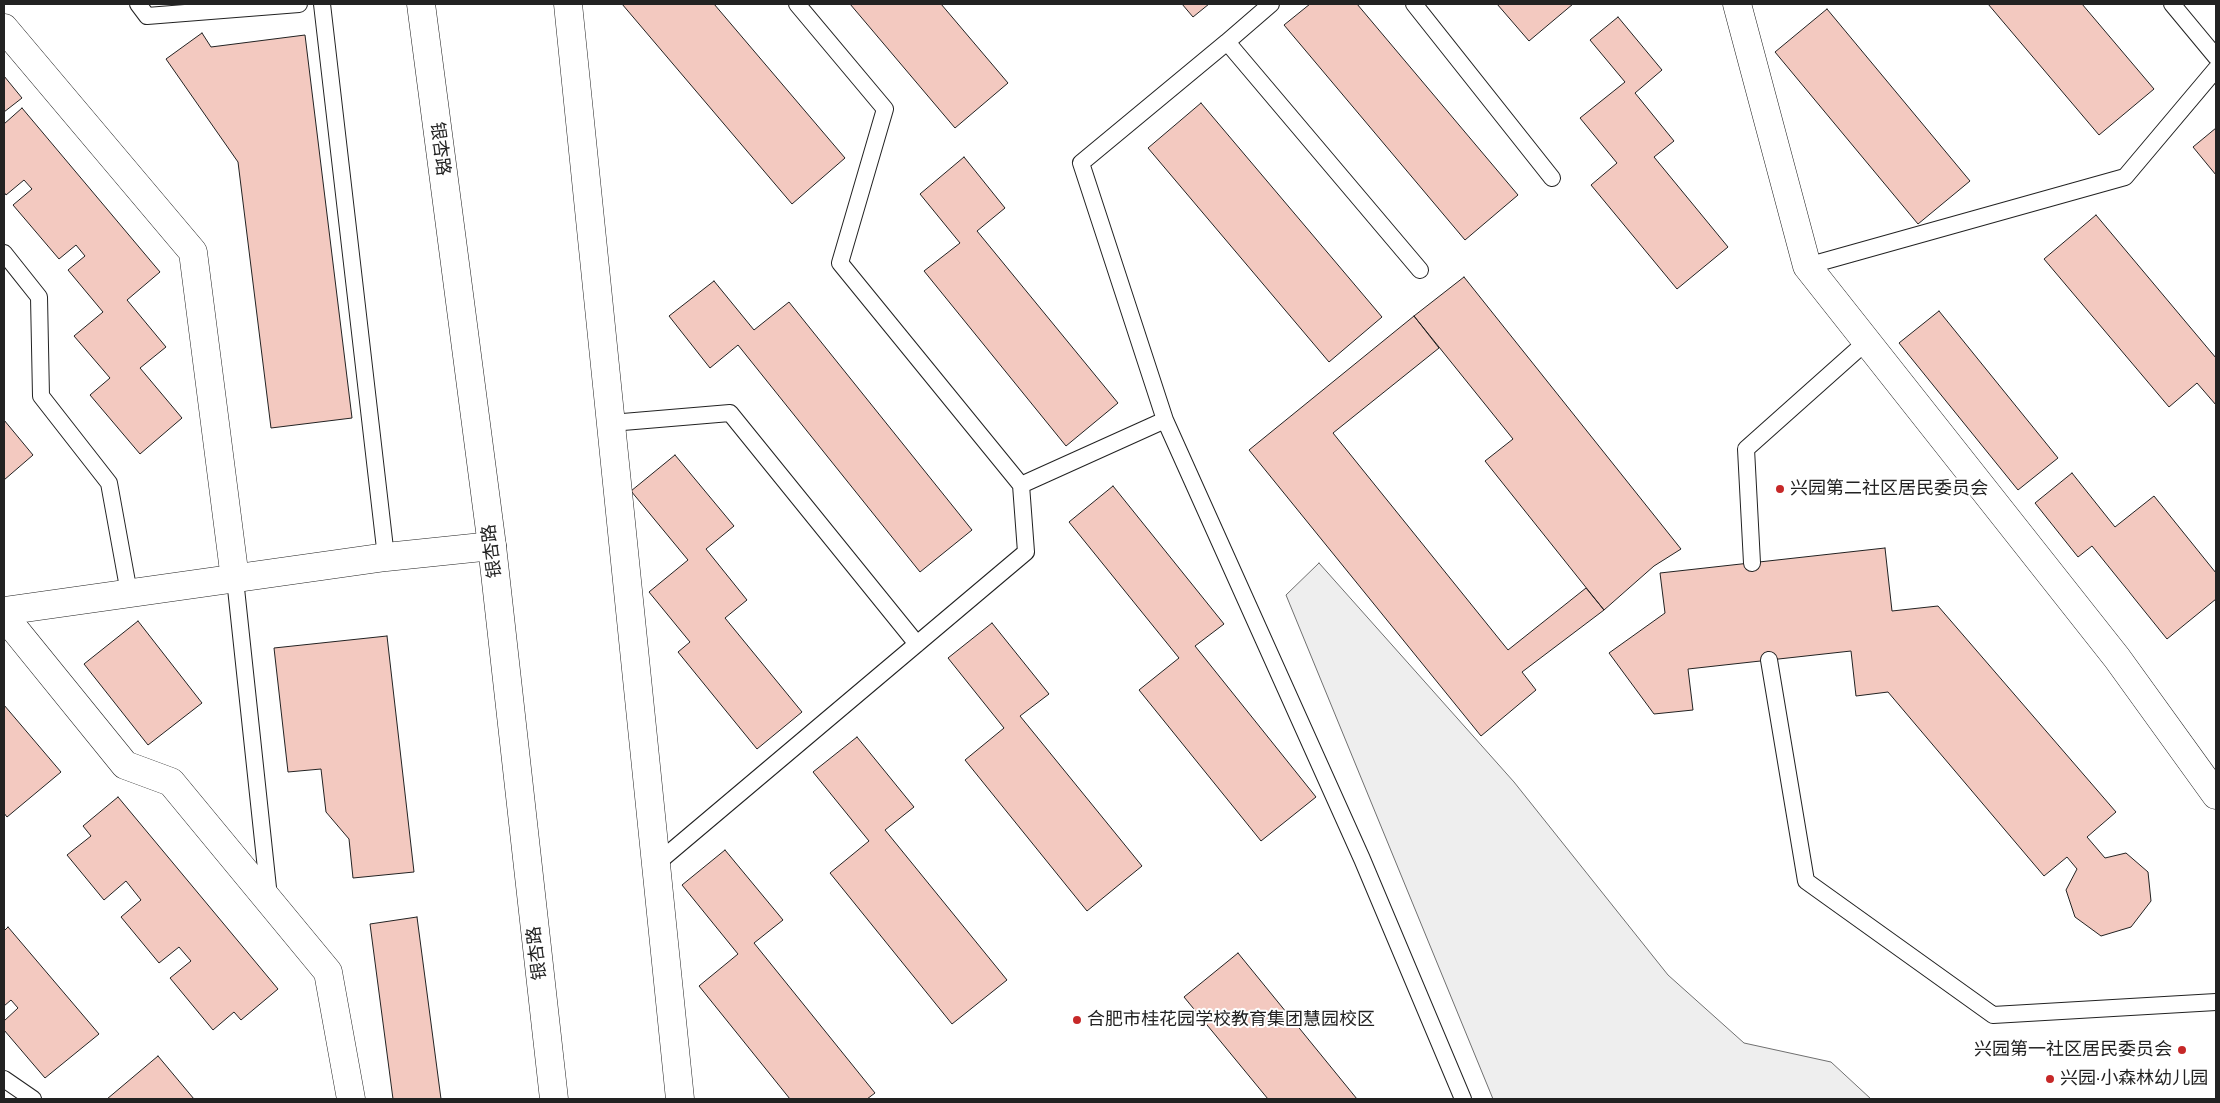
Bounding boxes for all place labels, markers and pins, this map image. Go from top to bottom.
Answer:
place label: 兴园第二社区居民委员会 [1790,478,1988,500]
marker: 兴园第二社区居民委员会 [1774,483,1786,495]
place label: 合肥市桂花园学校教育集团慧园校区 [1087,1009,1375,1031]
marker: 合肥市桂花园学校教育集团慧园校区 [1071,1014,1083,1026]
place label: 兴园第一社区居民委员会 [1974,1039,2172,1061]
marker: 兴园第一社区居民委员会 [2176,1044,2188,1056]
place label: 兴园·小森林幼儿园 [2060,1068,2208,1090]
marker: 兴园·小森林幼儿园 [2044,1073,2056,1085]

